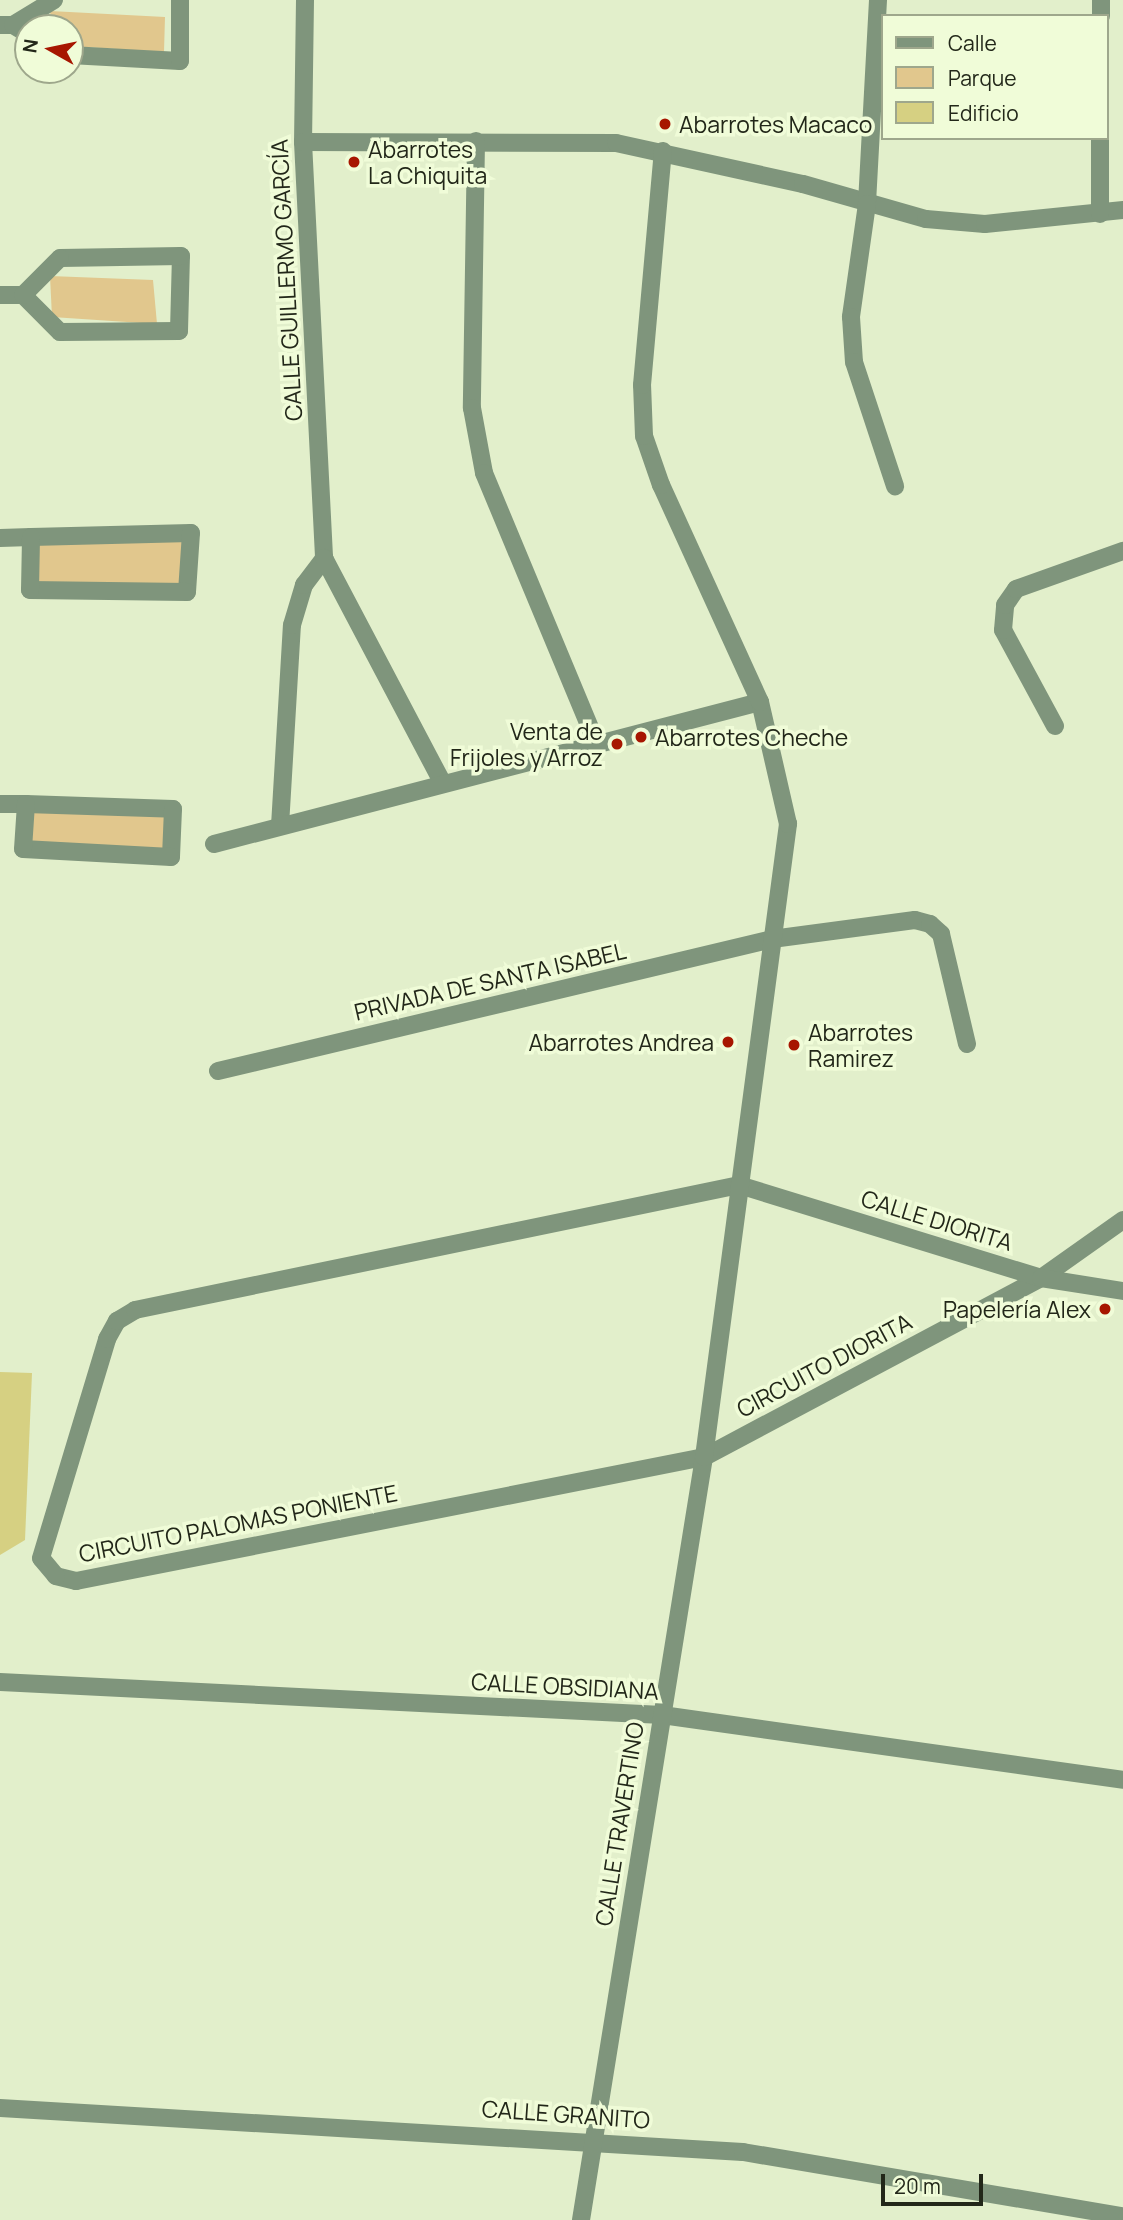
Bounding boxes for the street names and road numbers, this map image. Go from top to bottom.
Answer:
street label: CALLE GUILLERMO GARCÍA [265,138,307,422]
street label: PRIVADA DE SANTA ISABEL [352,936,628,1026]
street label: CALLE DIORITA [858,1184,1016,1256]
street label: CIRCUITO DIORITA [732,1307,916,1423]
street label: CIRCUITO PALOMAS PONIENTE [76,1479,400,1567]
street label: CALLE OBSIDIANA [471,1667,659,1705]
street label: CALLE TRAVERTINO [589,1720,649,1928]
street label: CALLE GRANITO [481,2094,651,2134]

